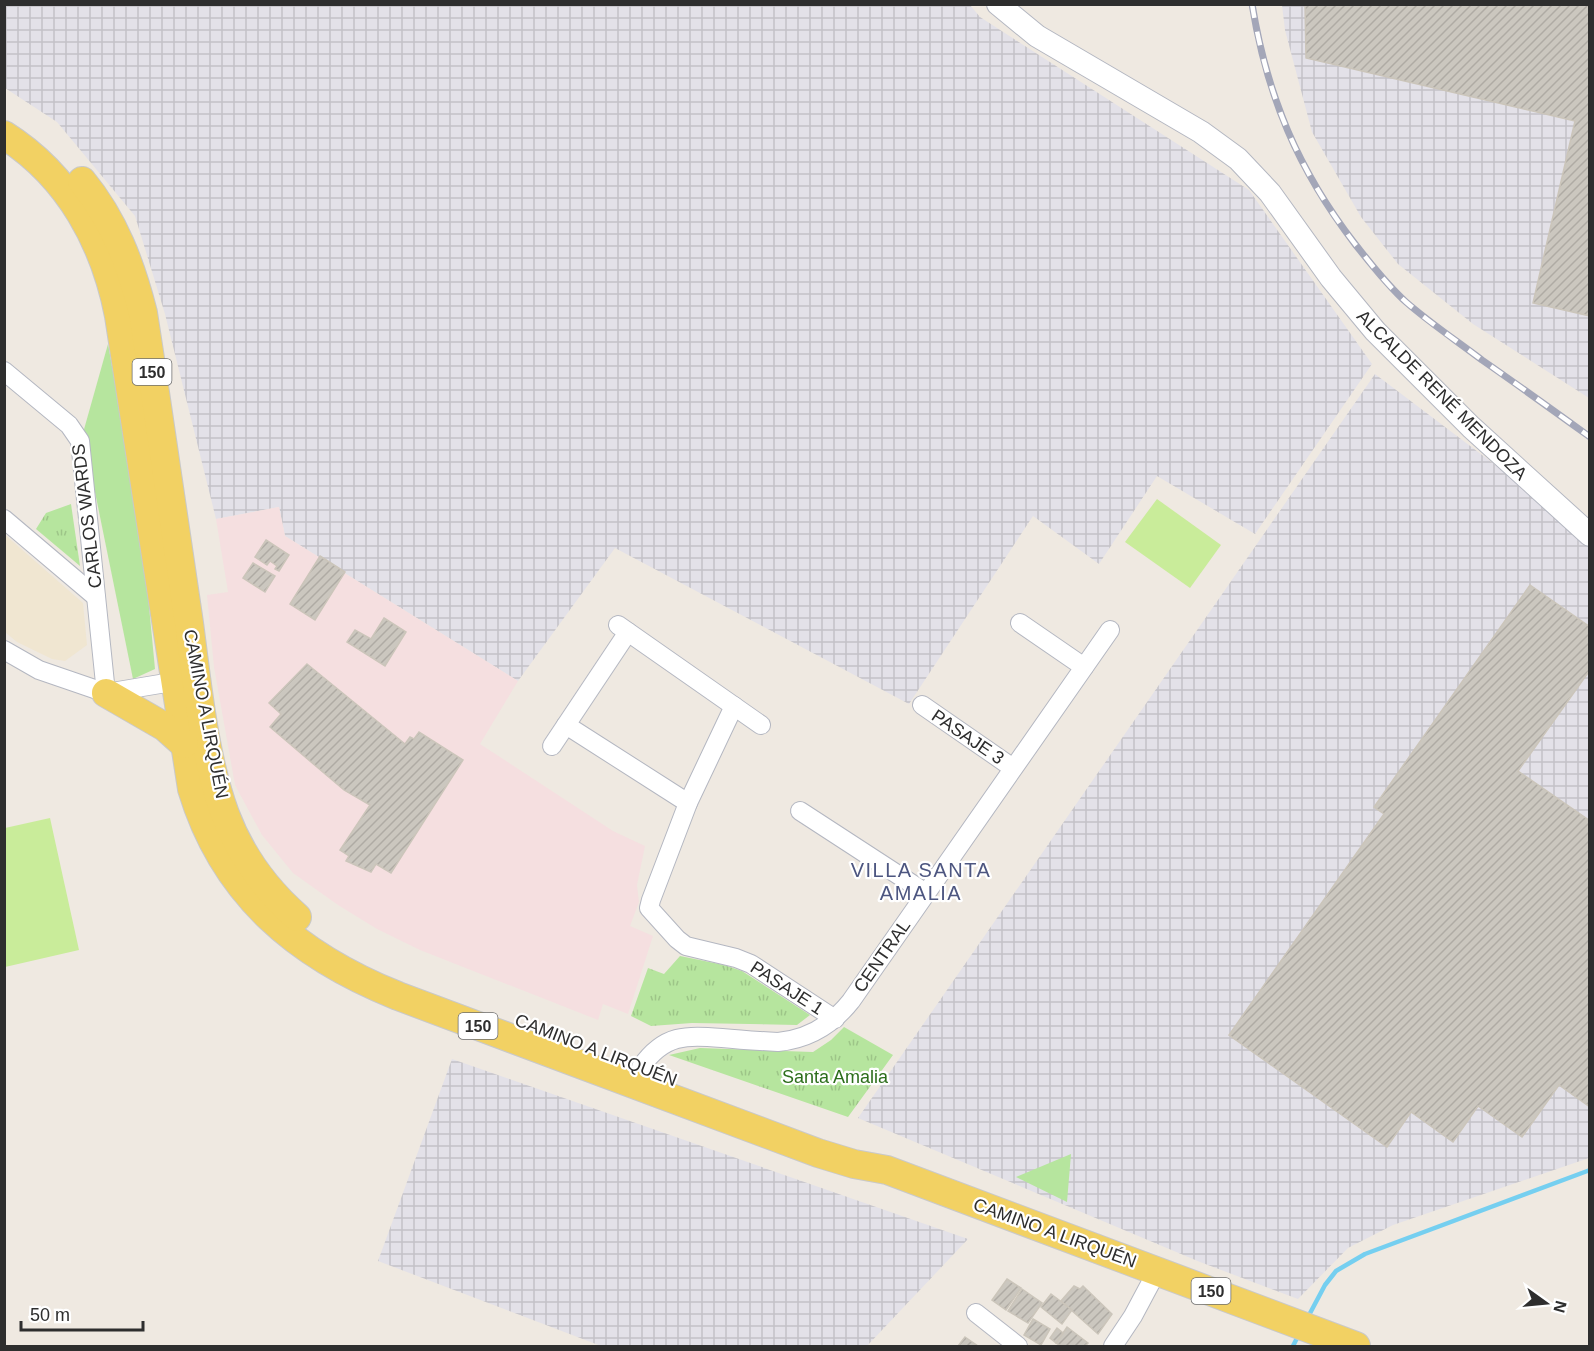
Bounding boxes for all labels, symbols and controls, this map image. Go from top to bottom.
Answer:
street label: ALCALDE RENÉ MENDOZA [1353,306,1531,484]
road number: 150 [132,359,172,385]
street label: CARLOS WARDS [68,443,106,589]
street label: CAMINO A LIRQUÉN [180,628,232,800]
street label: PASAJE 3 [928,706,1008,768]
district label: VILLA SANTA AMALIA [851,859,991,904]
street label: CENTRAL [850,916,914,996]
street label: PASAJE 1 [747,957,827,1019]
street label: CAMINO A LIRQUÉN [512,1010,680,1090]
road number: 150 [458,1013,498,1039]
park label: Santa Amalia [782,1067,889,1087]
street label: CAMINO A LIRQUÉN [971,1194,1139,1272]
north arrow [1516,1273,1576,1333]
road number: 150 [1192,1278,1230,1304]
scale bar [21,1294,142,1332]
text: N [1550,1299,1570,1315]
text: 50 m [30,1305,70,1325]

